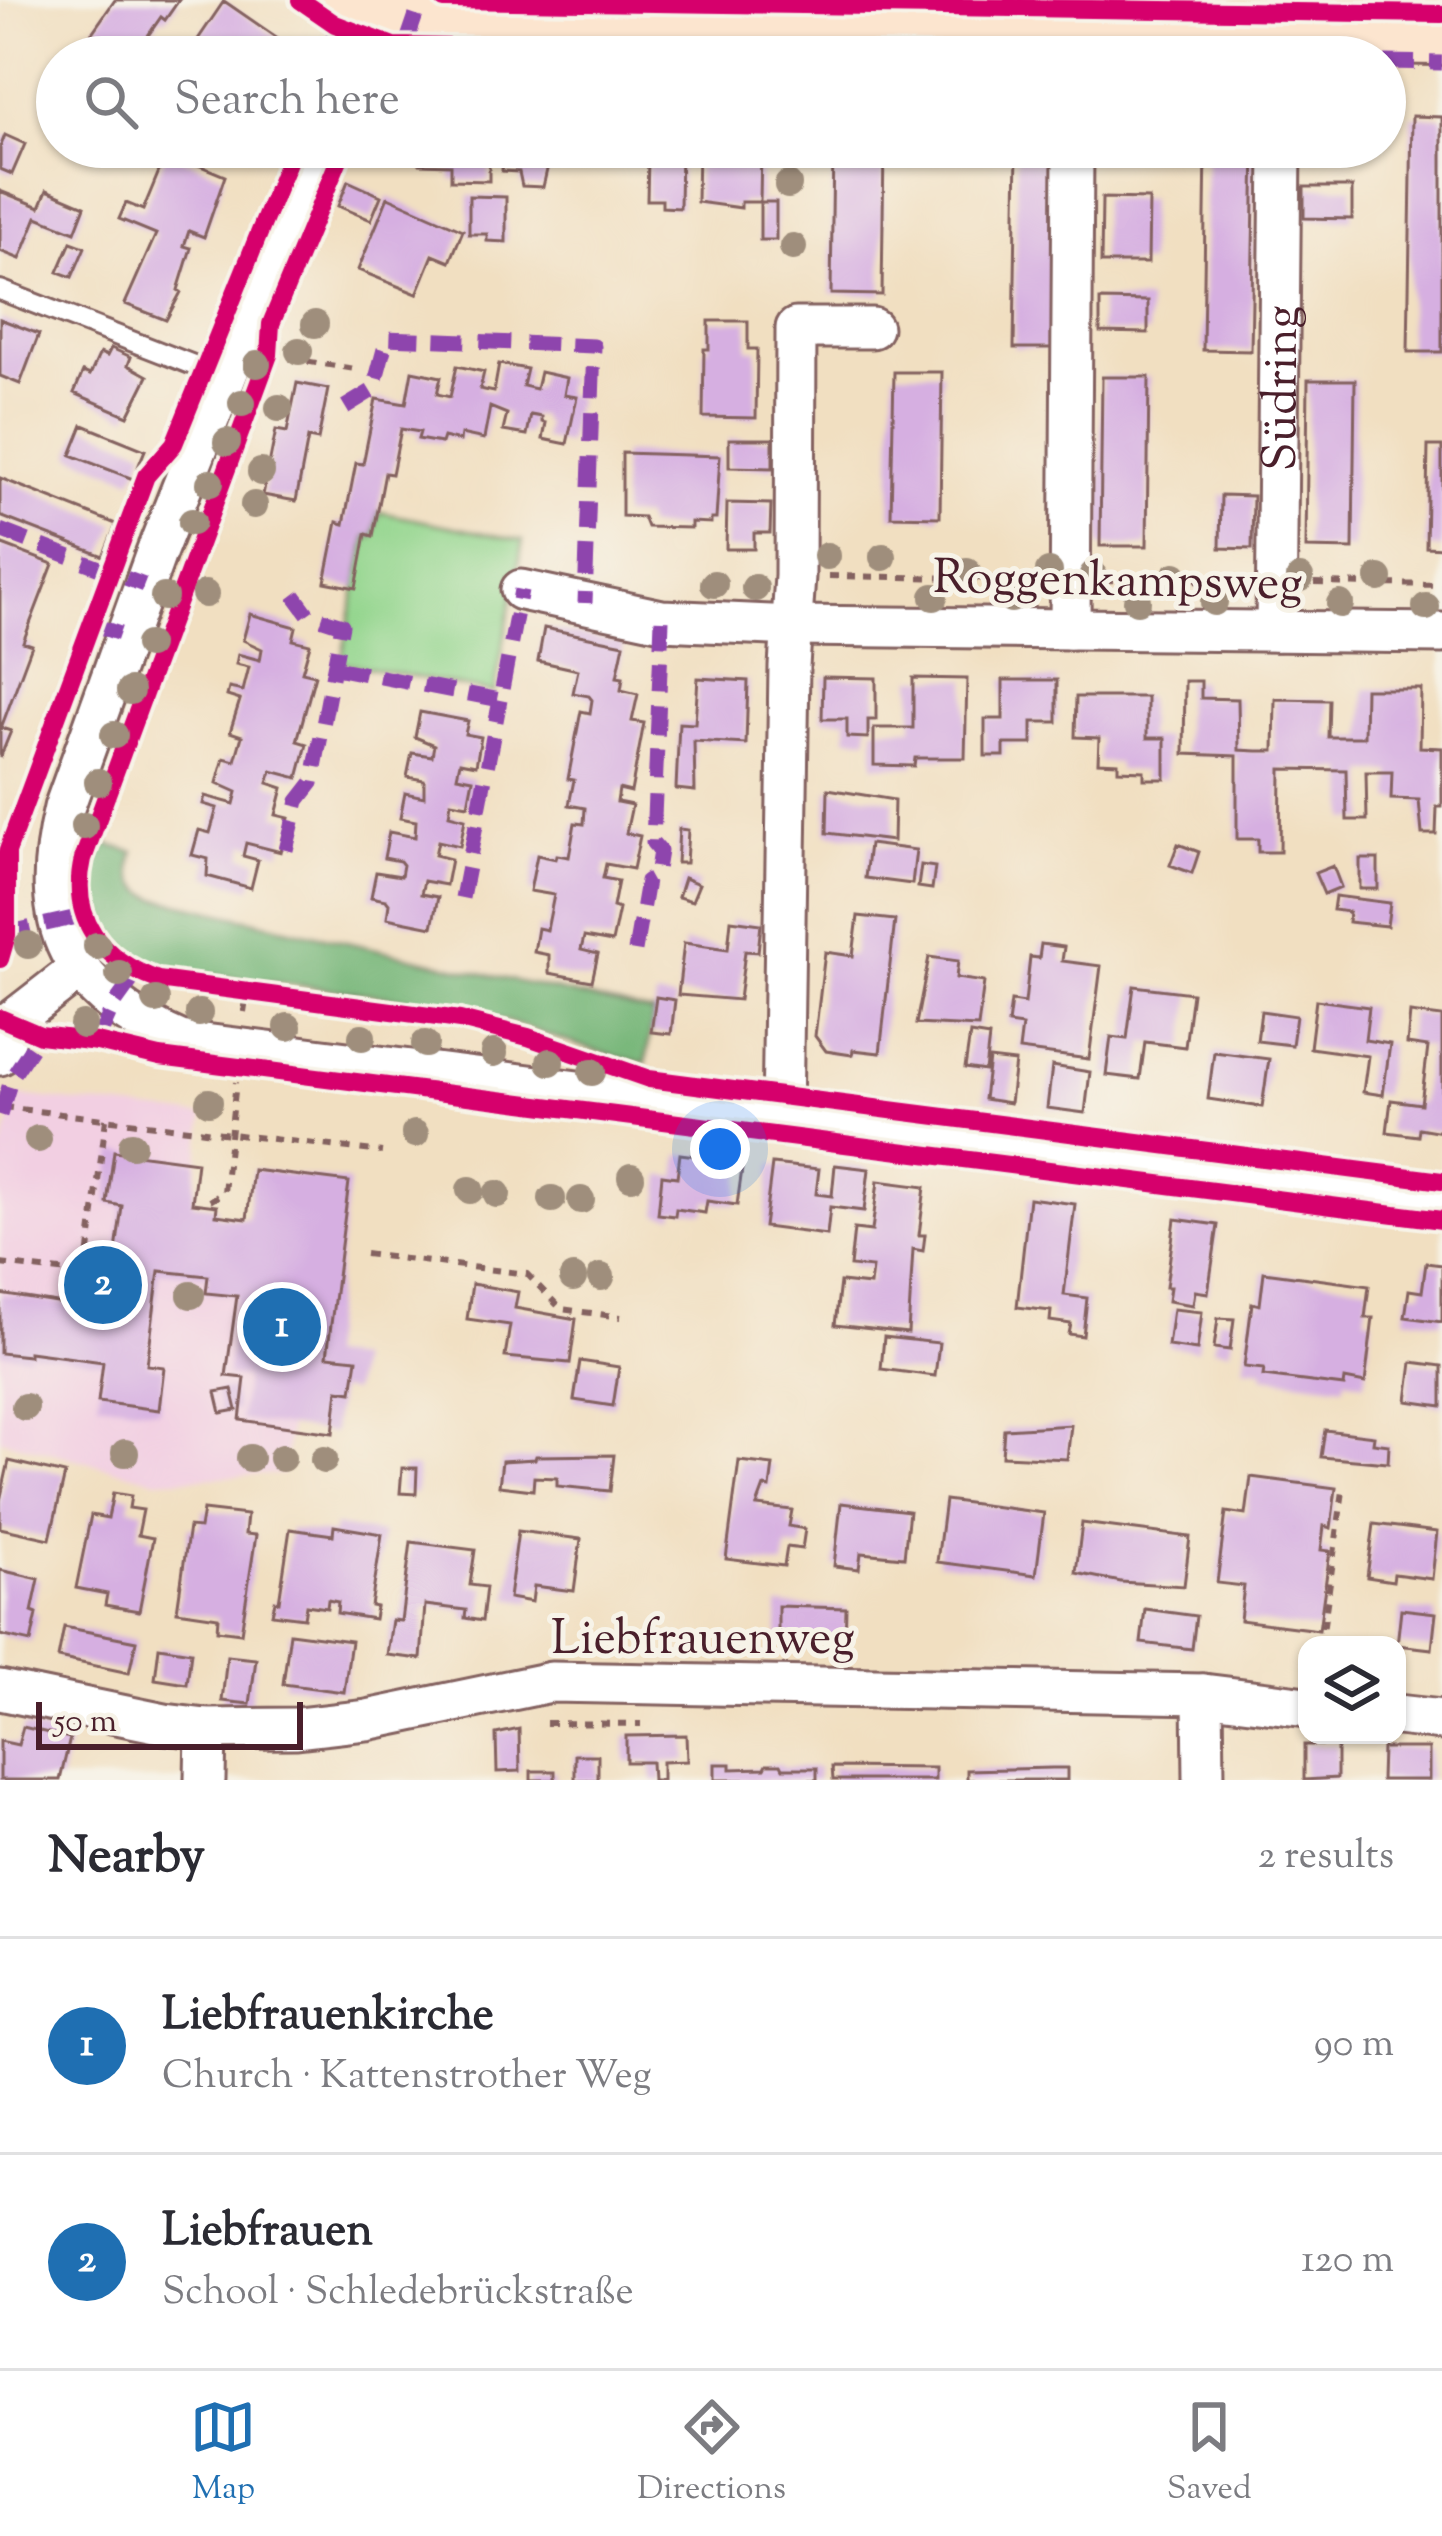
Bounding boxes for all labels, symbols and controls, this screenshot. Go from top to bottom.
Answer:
search box [36,36,1406,168]
icon: search [78,69,144,135]
text: Search here [174,70,400,135]
street label: Südring [1249,305,1319,471]
street label: Roggenkampsweg [932,546,1303,621]
your location [690,1119,750,1179]
pin: 2 [64,1240,142,1330]
pin: 1 [243,1282,321,1372]
street label: Liebfrauenweg [551,1607,855,1676]
map controls [1298,1636,1406,1744]
button: layers [1298,1636,1406,1744]
scale bar [36,1696,303,1749]
text: 50 m [54,1699,117,1747]
text: Nearby [48,1822,205,1895]
text: 2 results [1258,1830,1394,1886]
text: Liebfrauenkirche [162,1985,494,2050]
text: 1 [80,2018,94,2074]
text: 90 m [1314,2018,1394,2074]
text: Church · Kattenstrother Weg [162,2050,652,2106]
text: Liebfrauen [162,2201,373,2266]
text: 2 [78,2234,96,2290]
text: 120 m [1301,2234,1394,2290]
text: School · Schledebrückstraße [162,2266,634,2322]
tab: Map [190,2394,256,2514]
tab: Directions [637,2394,786,2514]
tab: Saved [1167,2394,1252,2514]

